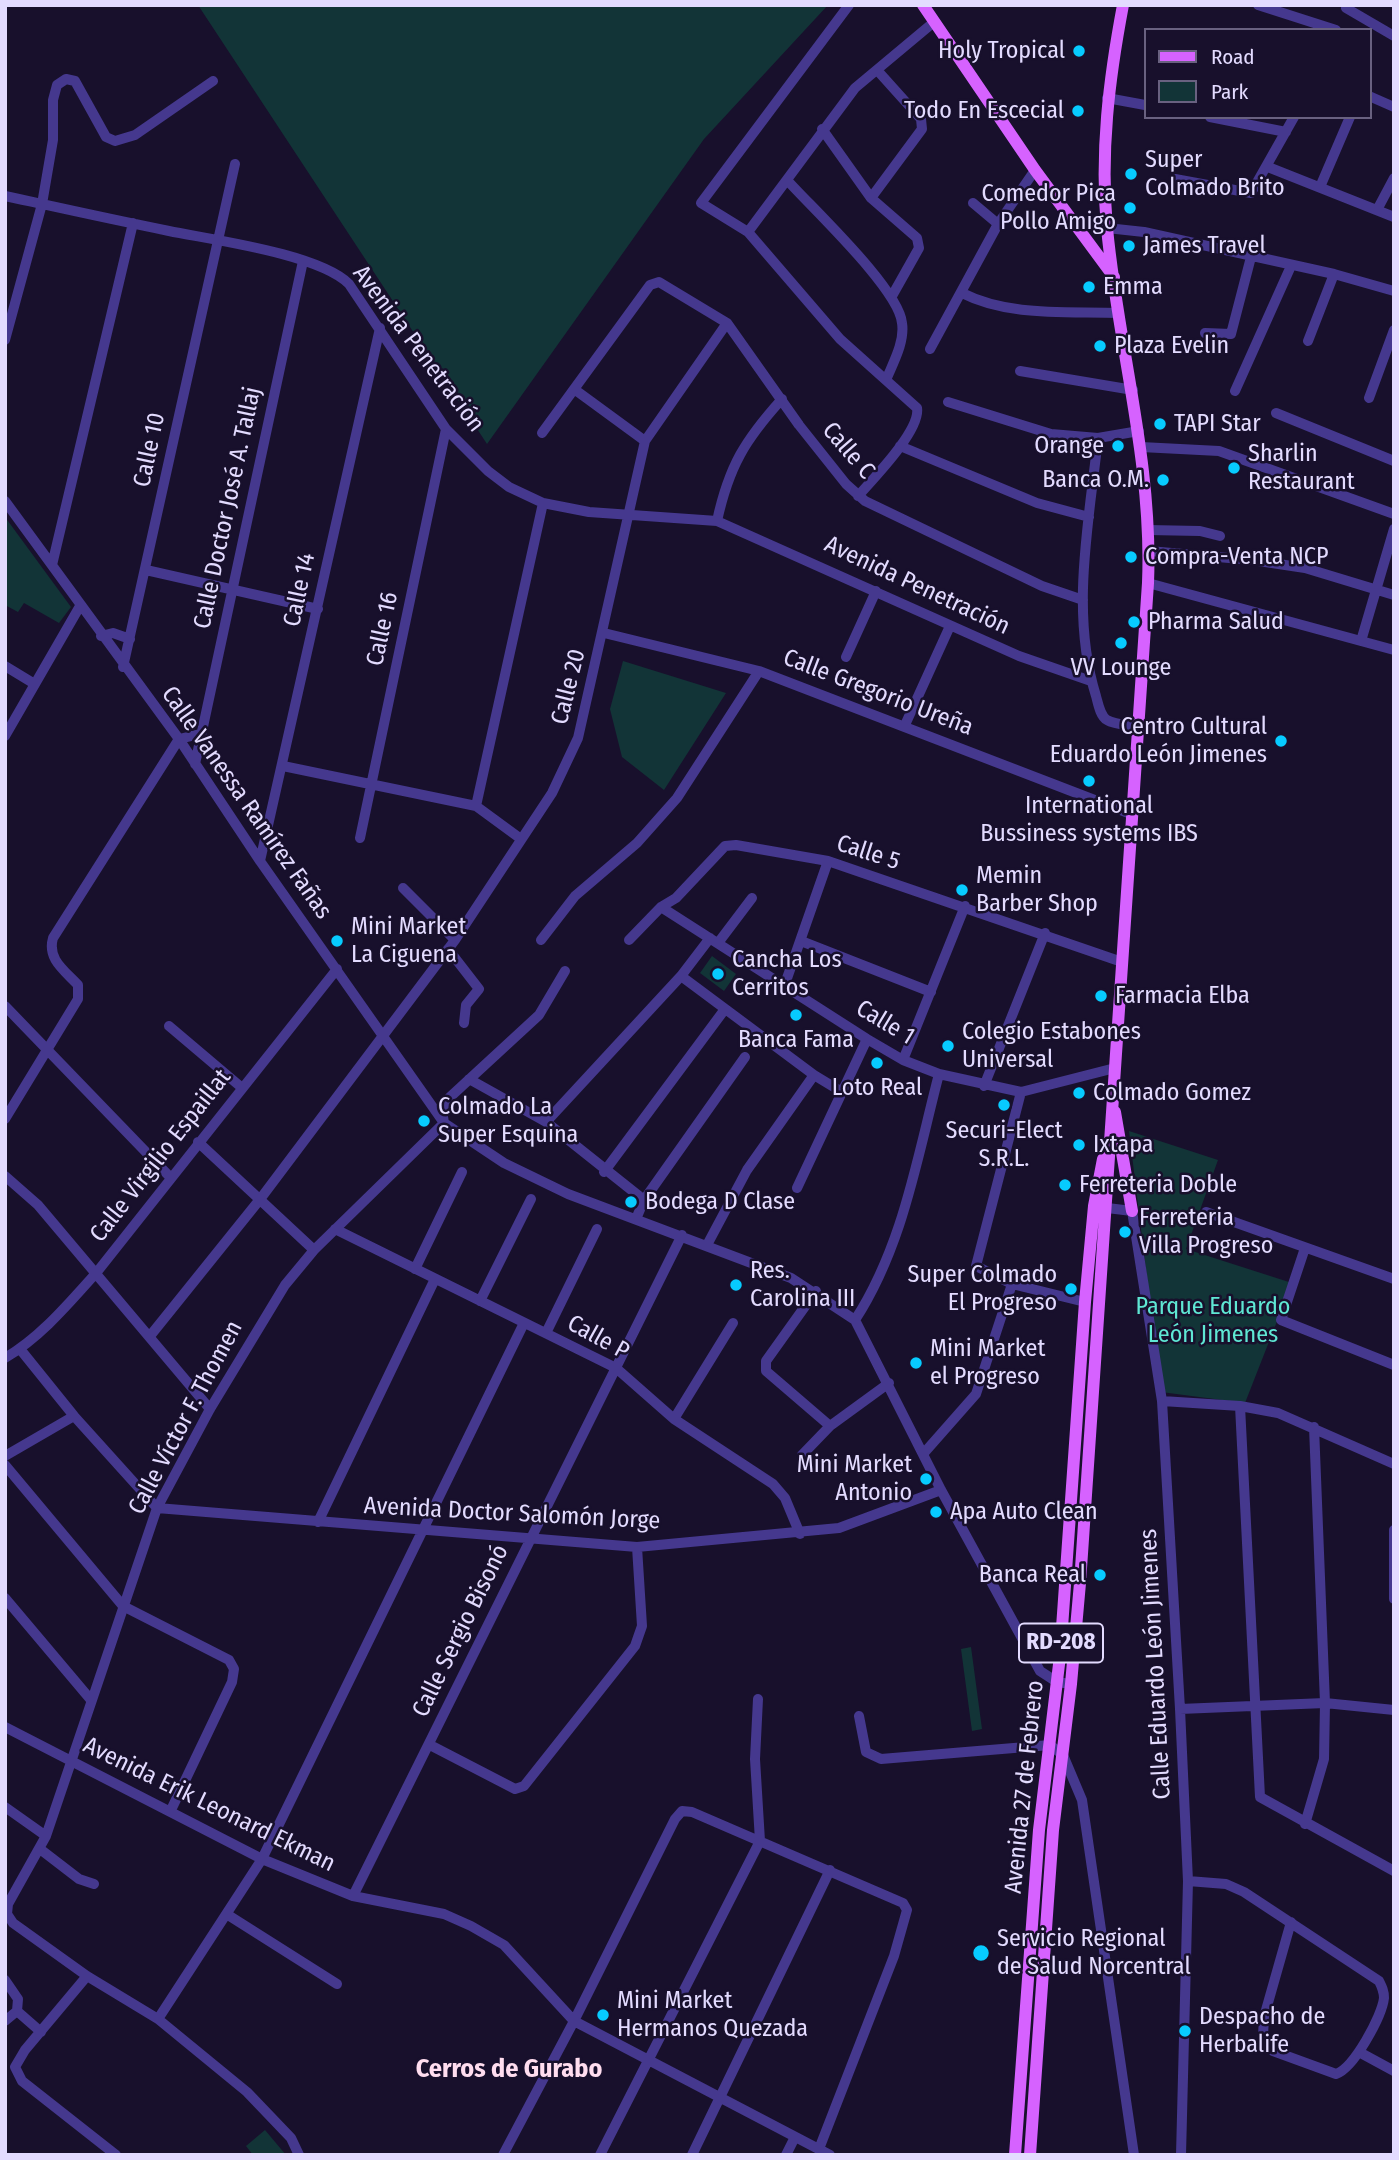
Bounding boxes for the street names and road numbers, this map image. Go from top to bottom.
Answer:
street label: Avenida Penetración [346,260,490,438]
street label: Calle Doctor José A. Tallaj [188,384,268,632]
street label: Calle 10 [128,410,172,490]
street label: Calle C [816,417,880,485]
street label: Avenida Penetración [820,530,1014,642]
street label: Calle 14 [278,551,322,629]
street label: Calle 16 [361,589,405,669]
street label: Calle Gregorio Ureña [779,644,977,742]
street label: Calle 20 [546,646,592,728]
street label: Calle Vanessa Ramírez Fañas [155,681,337,925]
street label: Calle 5 [833,829,903,877]
street label: Calle 1 [851,994,919,1052]
street label: Calle Virgilio Espaillat [84,1064,238,1248]
street label: Calle P [562,1309,634,1367]
street label: Calle Víctor F. Thomen [123,1316,249,1520]
street label: Avenida Doctor Salomón Jorge [363,1492,661,1536]
street label: Calle Eduardo León Jimenes [1135,1528,1177,1800]
street label: Calle Sergio Bisonó [407,1540,515,1722]
road number: RD-208 [1019,1624,1103,1662]
street label: Avenida 27 de Febrero [999,1679,1051,1895]
street label: Avenida Erik Leonard Ekman [78,1731,340,1879]

